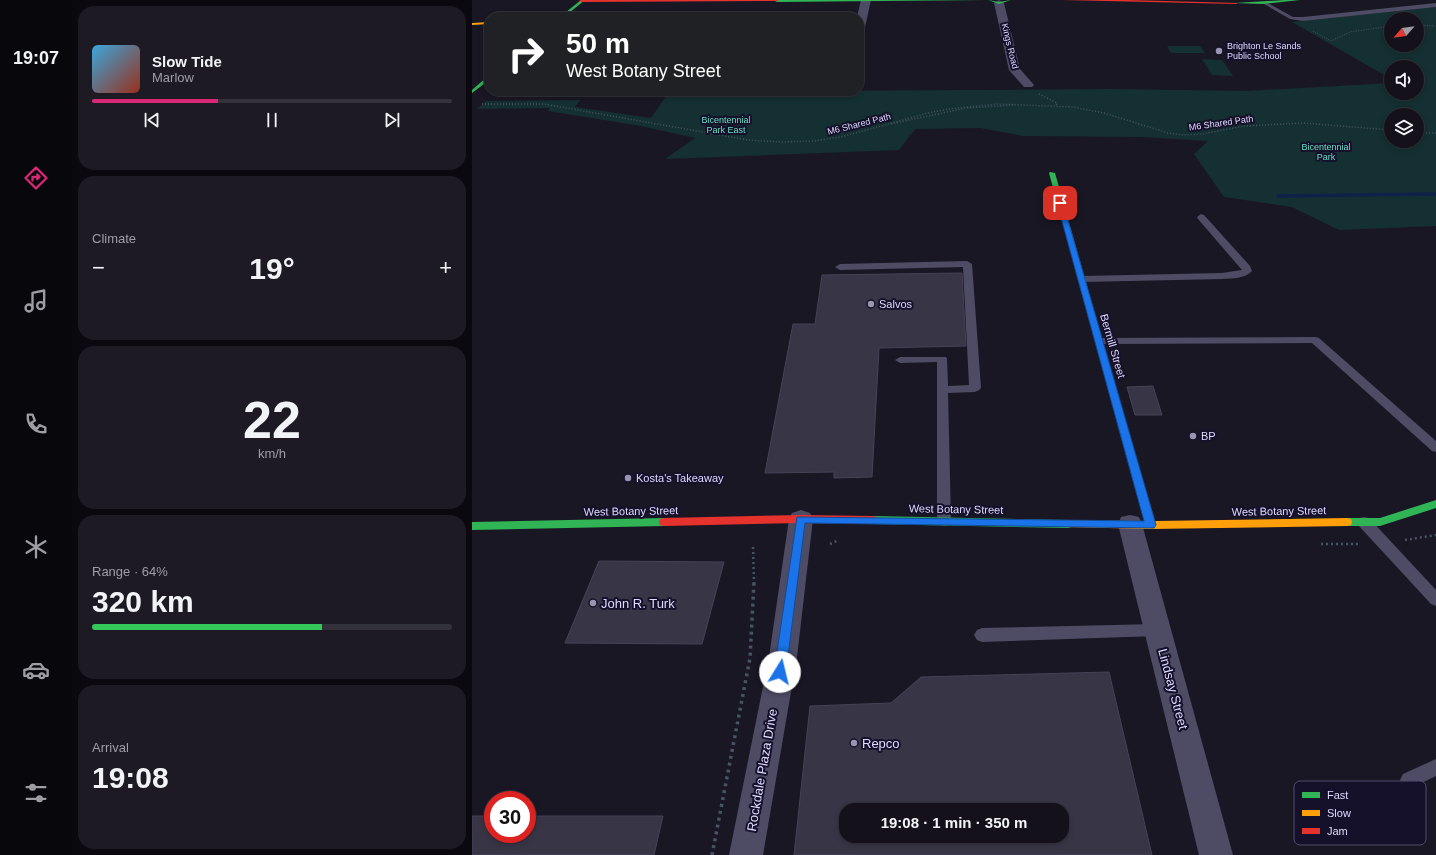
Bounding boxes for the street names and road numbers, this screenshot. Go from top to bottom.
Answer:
street label: Kings Road [1000,22,1020,70]
street label: M6 Shared Path [826,111,892,137]
street label: M6 Shared Path [1188,114,1254,132]
street label: Bermill Street [1098,313,1128,379]
street label: West Botany Street [909,502,1003,516]
street label: West Botany Street [584,504,678,518]
street label: West Botany Street [1232,504,1326,518]
street label: Lindsay Street [1155,647,1191,731]
street label: Rockdale Plaza Drive [744,708,780,832]

